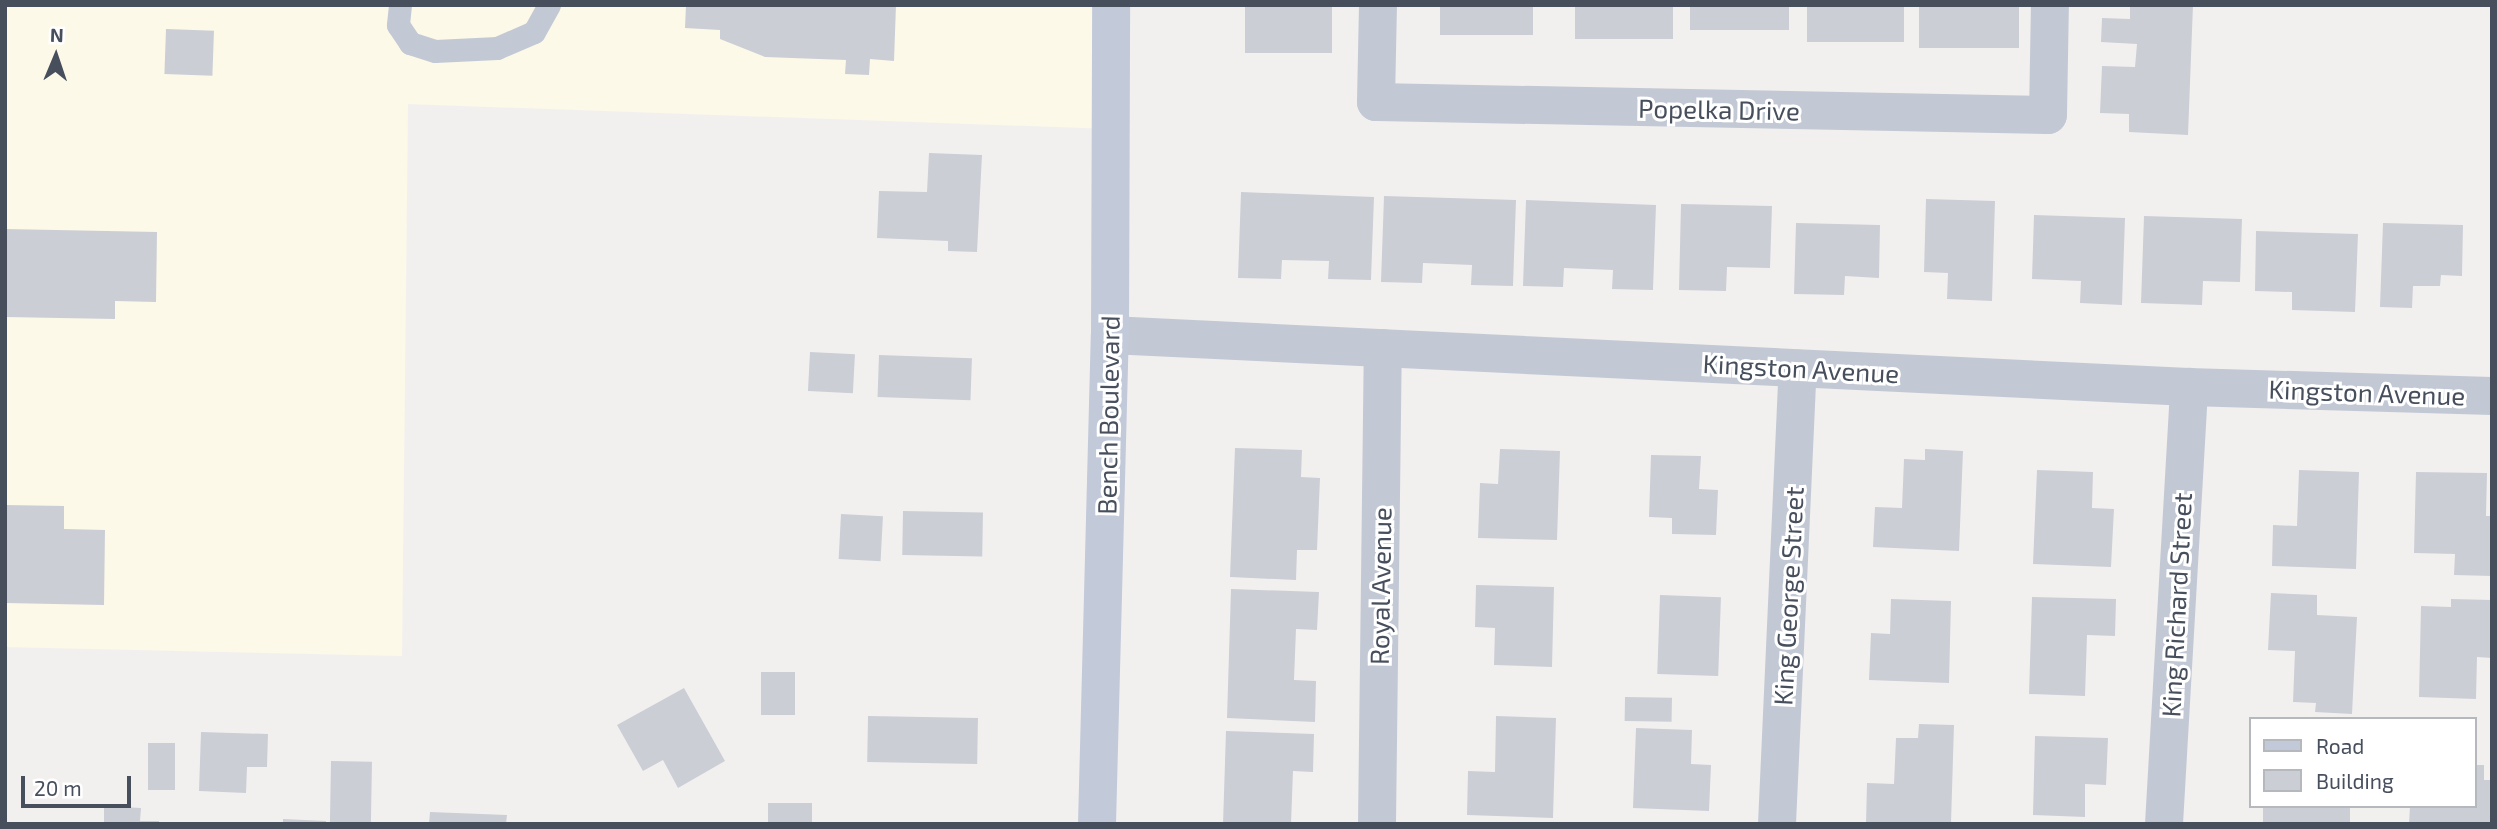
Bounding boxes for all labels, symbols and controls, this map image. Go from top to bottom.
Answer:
north arrow [21,21,91,91]
text: N [49,23,64,46]
street label: Popelka Drive [1638,92,1800,126]
street label: Bench Boulevard [1091,315,1125,515]
street label: Kingston Avenue [1702,347,1900,389]
street label: Kingston Avenue [2268,373,2466,411]
street label: King George Street [1767,486,1809,706]
street label: King Richard Street [2155,492,2197,718]
street label: Royal Avenue [1363,506,1397,666]
legend [2248,717,2476,808]
text: Road [2316,733,2364,758]
scale bar [24,762,135,806]
text: Building [2316,768,2394,793]
text: 20 m [34,775,82,800]

